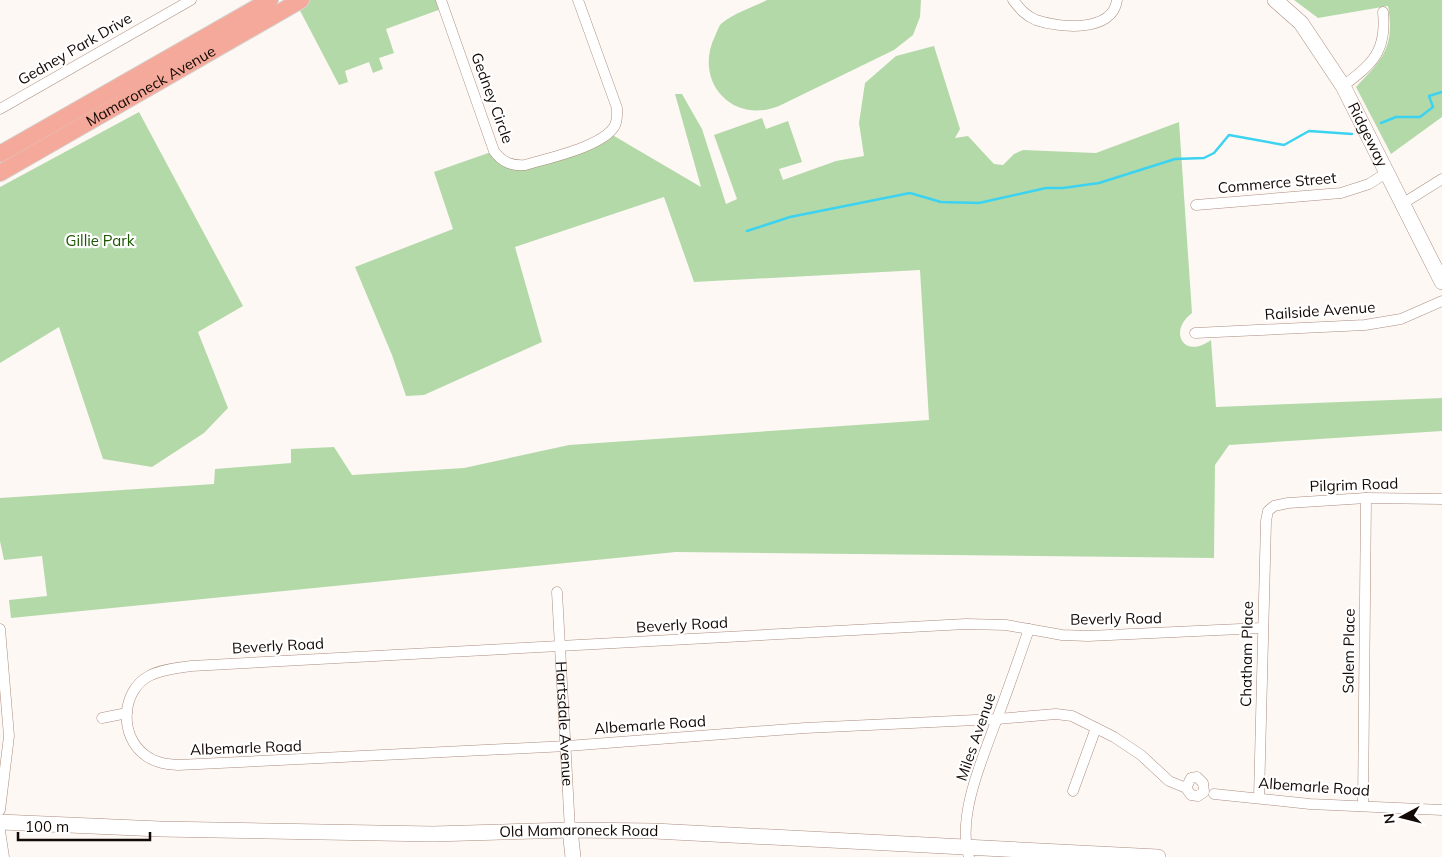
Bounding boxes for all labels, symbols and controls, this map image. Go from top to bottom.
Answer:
street label: Gedney Park Drive [14,8,135,89]
street label: Mamaroneck Avenue [82,41,219,131]
street label: Gedney Circle [467,50,518,146]
street label: Ridgeway [1344,99,1392,170]
street label: Commerce Street [1217,168,1337,197]
park label: Gillie Park [66,231,135,250]
street label: Railside Avenue [1264,297,1376,324]
street label: Pilgrim Road [1309,473,1399,496]
street label: Chatham Place [1236,601,1257,707]
street label: Beverly Road [1070,608,1162,629]
street label: Salem Place [1338,608,1359,694]
street label: Beverly Road [636,613,728,636]
street label: Beverly Road [232,634,324,657]
street label: Hartsdale Avenue [552,661,578,787]
street label: Miles Avenue [952,690,999,783]
street label: Albemarle Road [594,711,706,738]
street label: Albemarle Road [190,736,302,759]
street label: Albemarle Road [1258,773,1370,800]
north arrow [1377,792,1427,842]
scale bar [18,810,150,842]
text: N [1380,812,1399,825]
text: 100 m [25,817,69,836]
street label: Old Mamaroneck Road [499,820,658,841]

